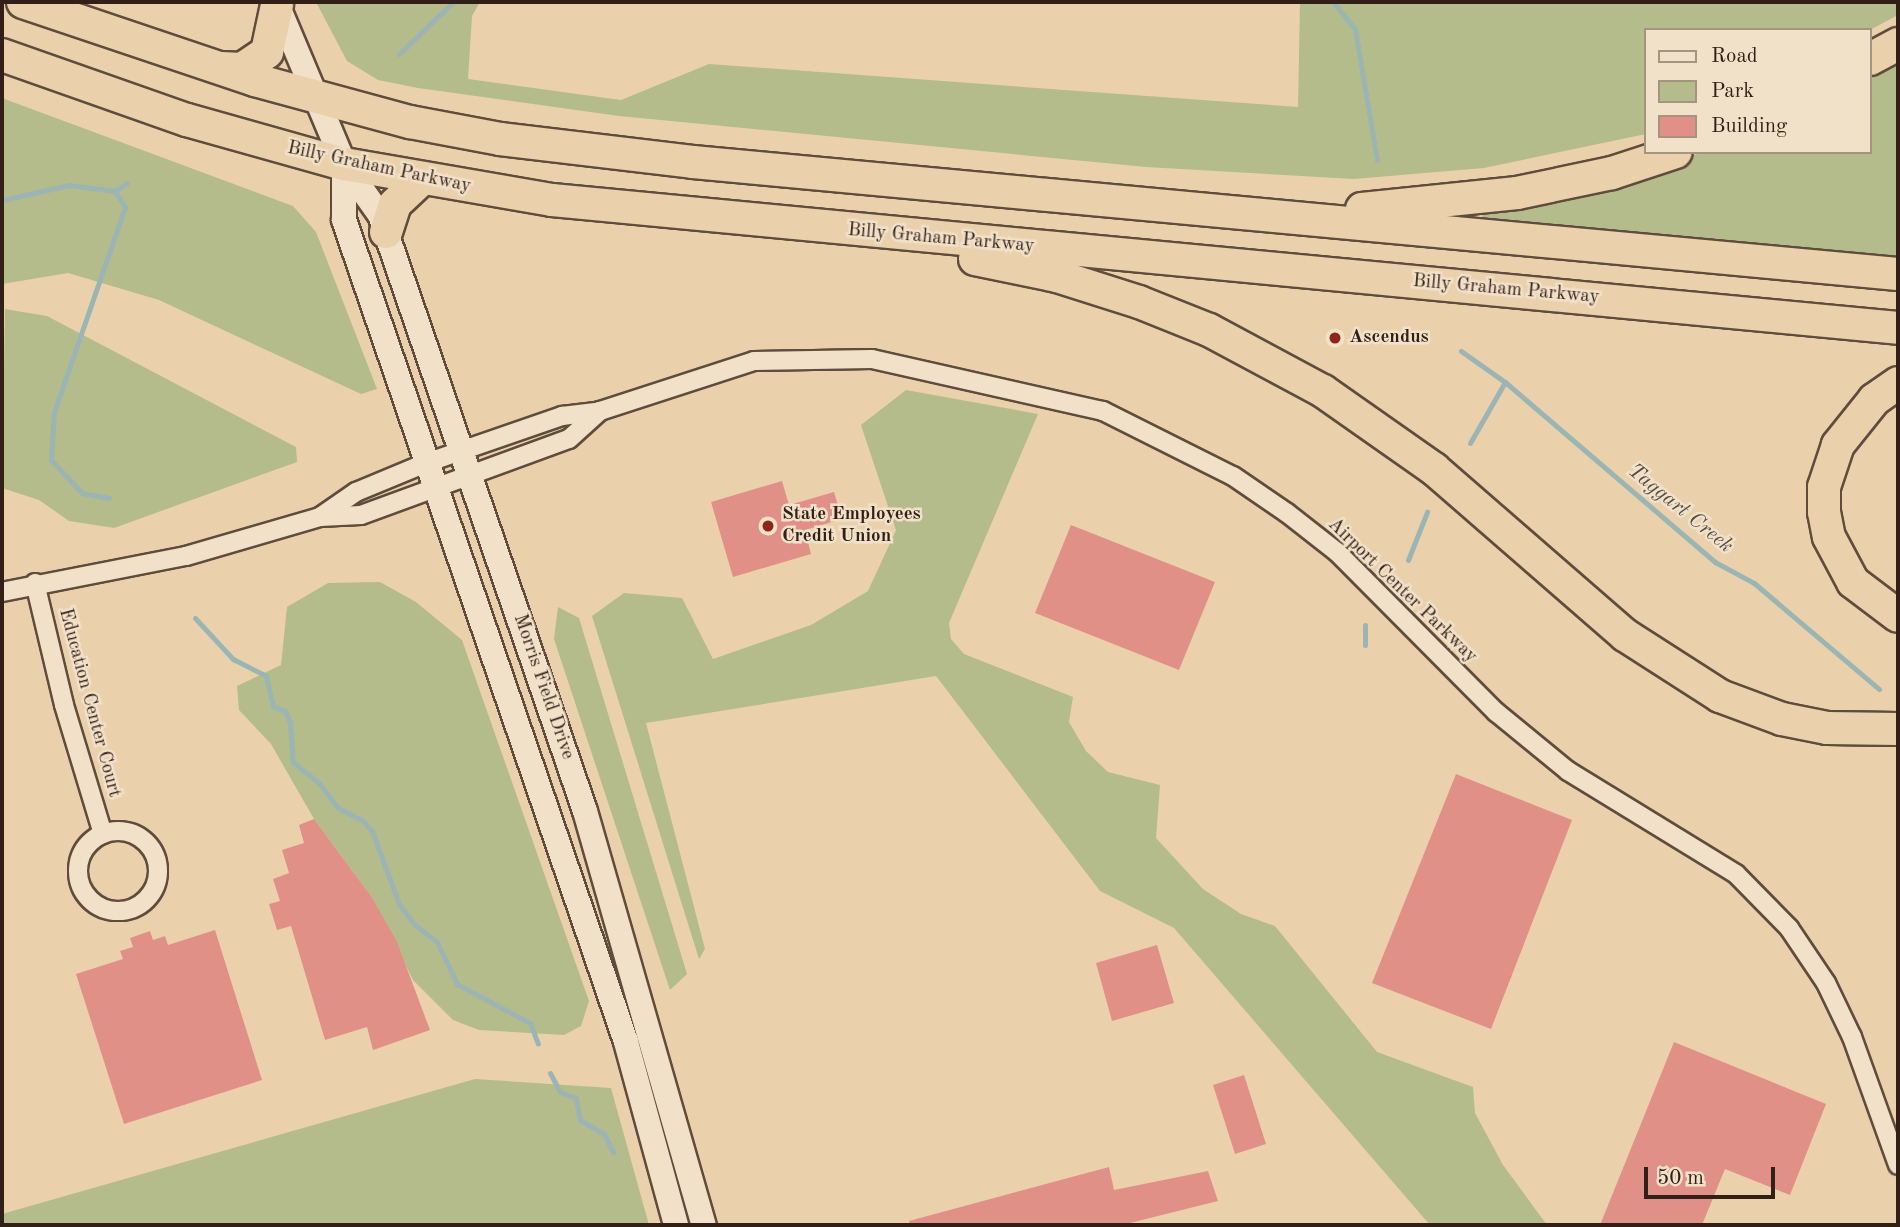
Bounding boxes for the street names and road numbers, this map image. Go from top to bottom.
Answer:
street label: Billy Graham Parkway [285,137,473,199]
street label: Billy Graham Parkway [847,219,1035,259]
street label: Billy Graham Parkway [1412,270,1600,310]
street label: Airport Center Parkway [1322,514,1482,668]
street label: Education Center Court [53,606,125,800]
street label: Morris Field Drive [507,611,579,763]

